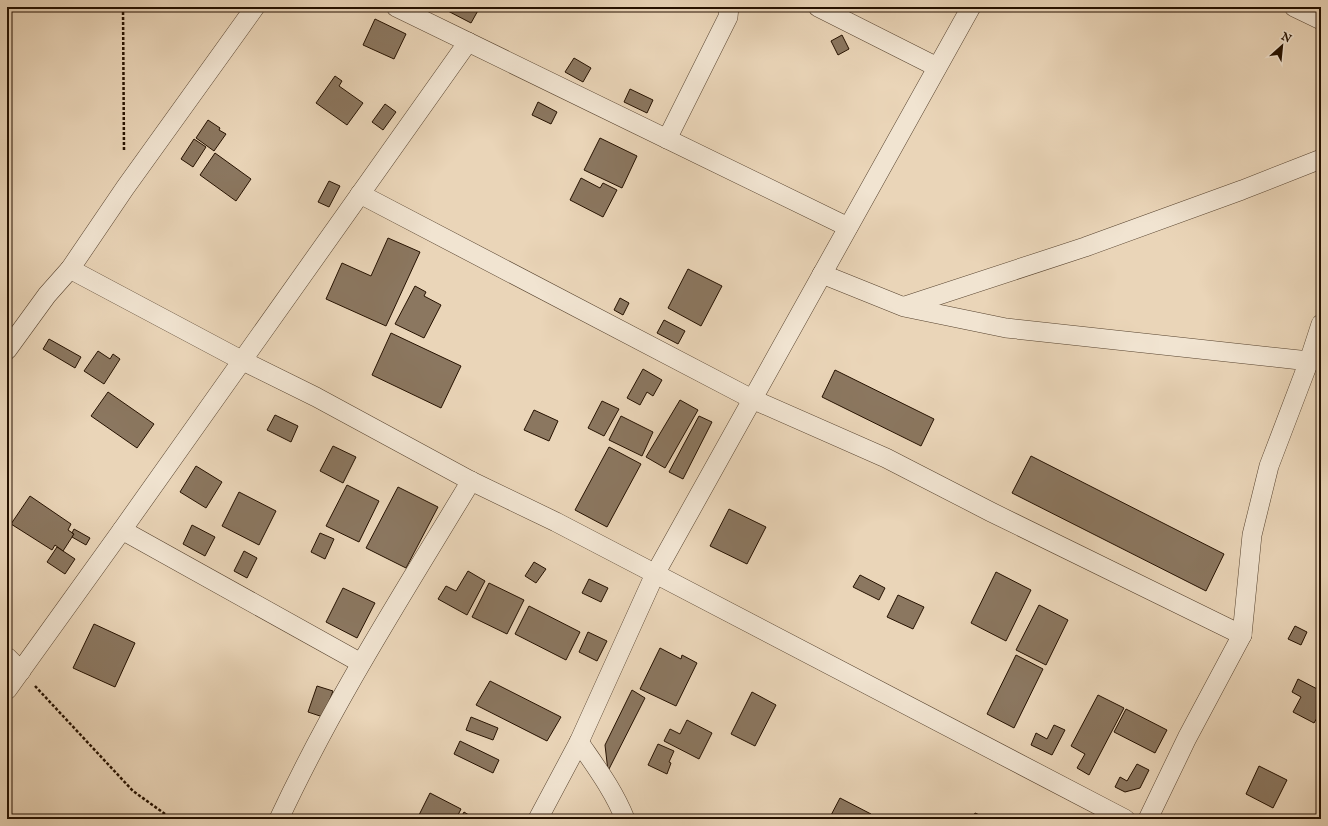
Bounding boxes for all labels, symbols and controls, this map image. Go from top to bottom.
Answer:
north arrow [1262,26,1302,66]
text: N [1278,29,1294,47]

